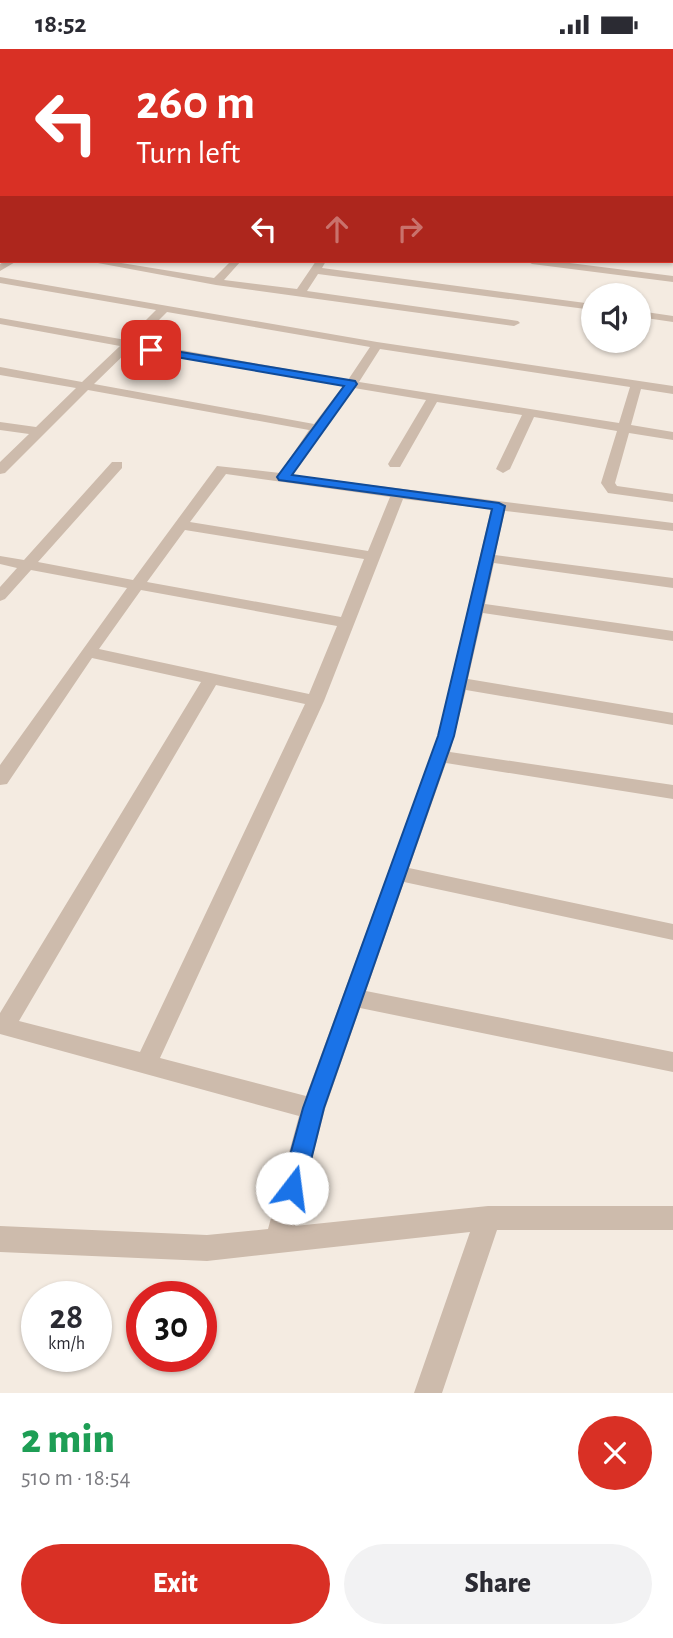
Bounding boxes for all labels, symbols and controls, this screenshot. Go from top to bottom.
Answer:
text: 18:52 [35,11,87,37]
icon: left [21,77,112,168]
text: 260 m [136,79,255,128]
text: Turn left [136,137,240,169]
icon: left [245,210,283,248]
icon: ahead [318,210,356,248]
icon: right [391,210,429,248]
map controls [581,283,651,353]
button: sound [581,283,651,353]
pin [121,320,181,380]
icon: arrive [132,331,170,369]
position arrow [255,1151,329,1225]
speed limit sign: 30 [126,1281,217,1372]
text: 28 [50,1300,83,1335]
text: km/h [48,1335,85,1353]
button: close [578,1416,652,1490]
text: 2 min [21,1418,115,1460]
text: 510 m · 18:54 [21,1467,130,1490]
button: Exit [21,1544,330,1624]
button: Share [344,1544,652,1624]

